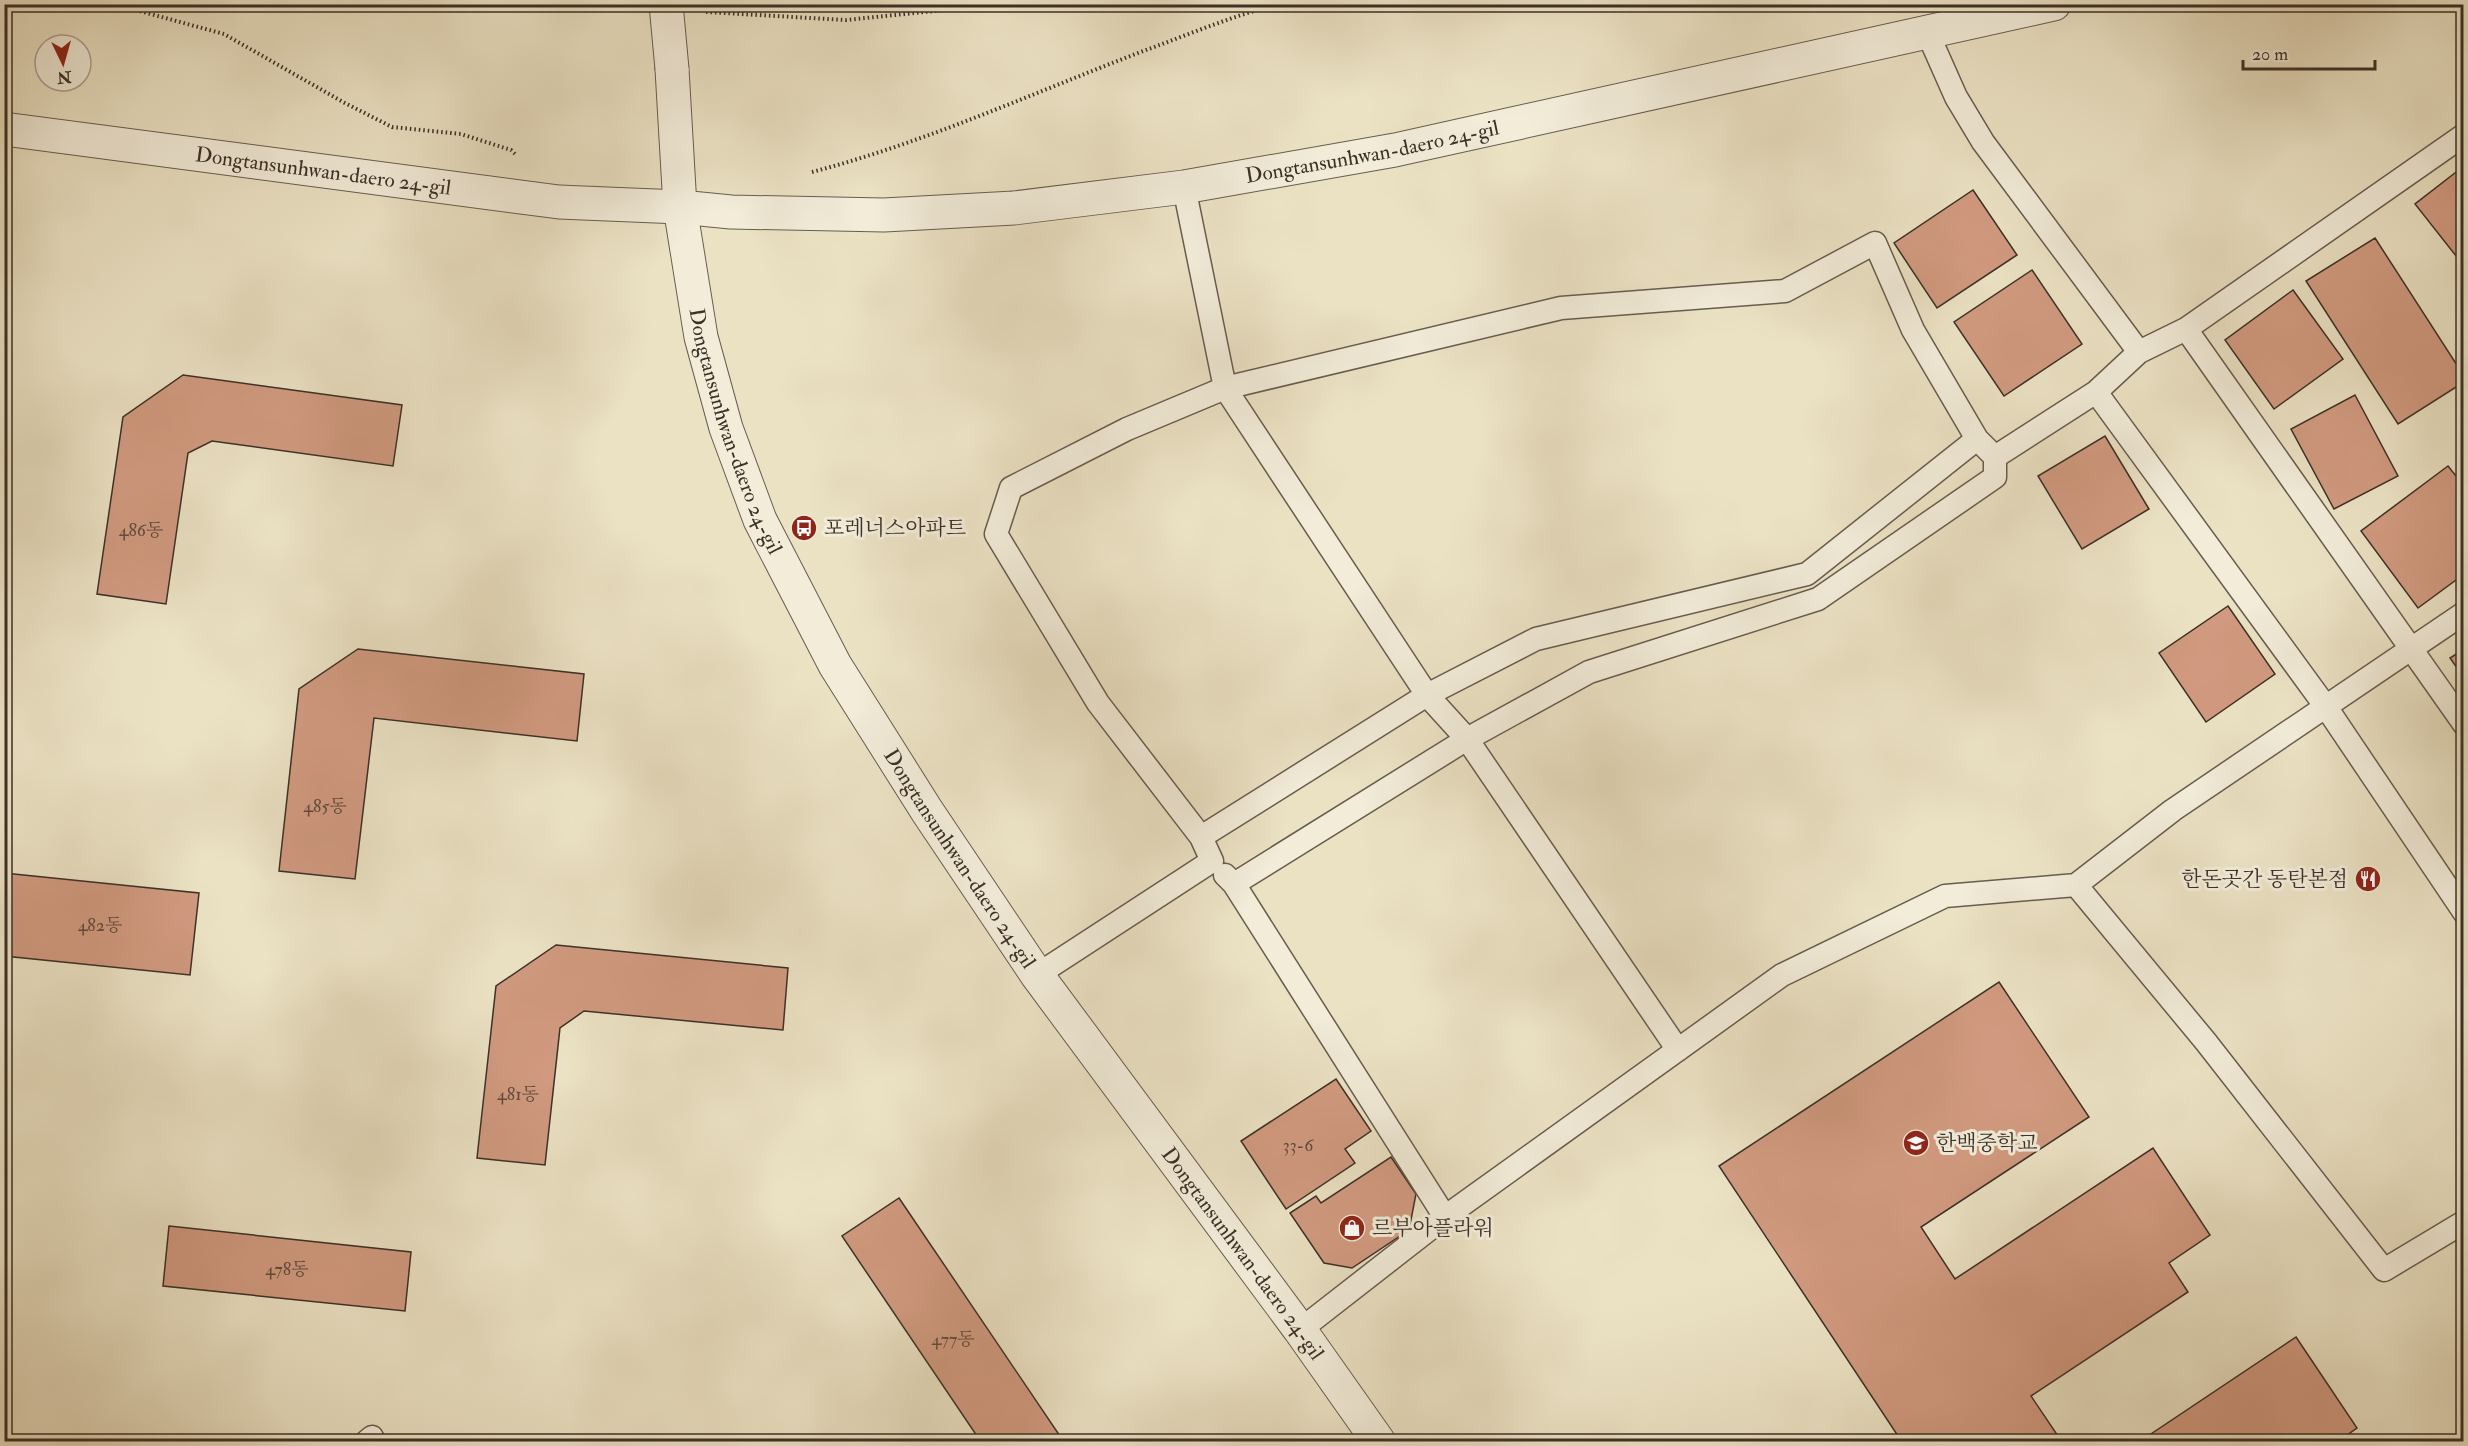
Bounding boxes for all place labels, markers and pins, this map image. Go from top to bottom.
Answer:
bus stop icon: 포레너스아파트 [789,513,819,543]
place label: 포레너스아파트 [824,515,966,542]
restaurant icon: 한돈곳간 동탄본점 [2353,864,2383,894]
place label: 한돈곳간 동탄본점 [2181,866,2348,893]
school or university icon: 한백중학교 [1901,1128,1931,1158]
place label: 한백중학교 [1936,1130,2037,1157]
shop icon: 르부아플라워 [1337,1213,1367,1243]
place label: 르부아플라워 [1372,1215,1494,1242]

